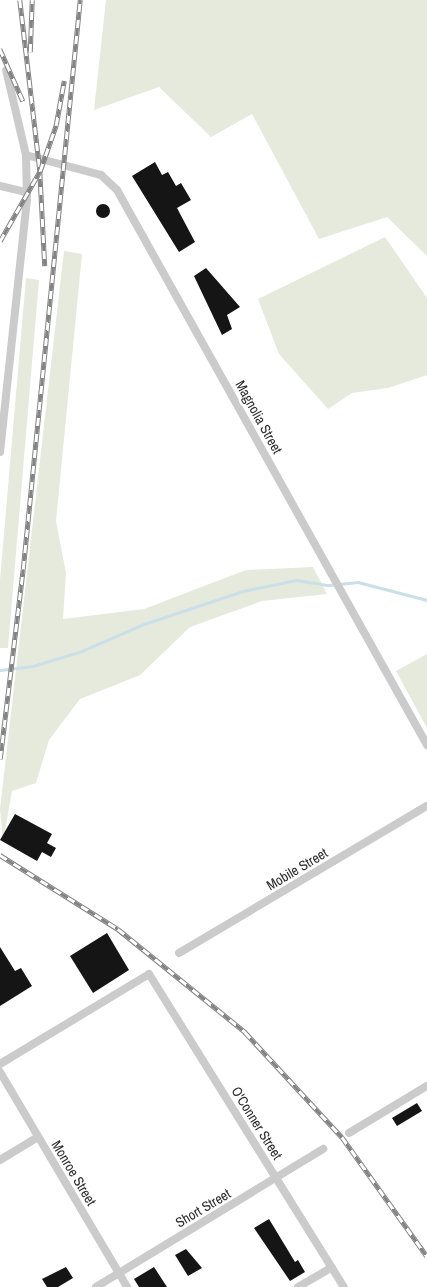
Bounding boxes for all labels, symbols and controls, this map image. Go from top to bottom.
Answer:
street label: Magnolia Street [232,377,286,457]
street label: Mobile Street [263,844,331,894]
street label: O'Conner Street [228,1084,286,1162]
street label: Monroe Street [48,1137,100,1209]
street label: Short Street [172,1185,234,1231]

